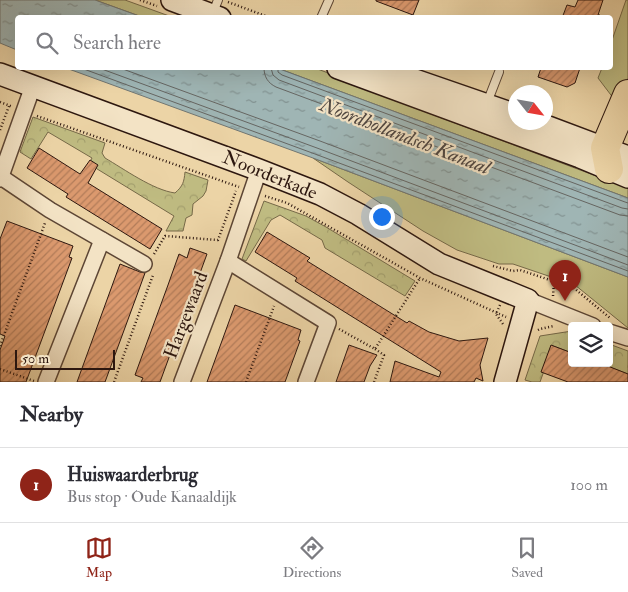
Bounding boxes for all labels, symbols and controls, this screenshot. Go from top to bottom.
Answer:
search box [15,15,613,70]
icon: search [33,29,61,57]
text: Search here [73,31,161,55]
north arrow [508,85,553,130]
water label: Noordhollandsch Kanaal [316,92,496,181]
street label: Noorderkade [219,145,321,205]
your location [369,204,395,230]
pin: 1 [549,260,581,301]
street label: Hargewaard [158,267,214,362]
map controls [568,322,613,367]
button: layers [568,322,613,367]
scale bar [15,347,115,370]
text: 50 m [22,350,49,367]
text: Nearby [20,401,83,428]
text: Huiswaarderbrug [67,463,198,487]
text: 1 [33,475,39,495]
text: 100 m [570,475,608,495]
text: Bus stop · Oude Kanaaldijk [67,487,237,507]
tab: Map [85,534,113,581]
tab: Directions [283,534,341,581]
tab: Saved [511,534,543,581]

